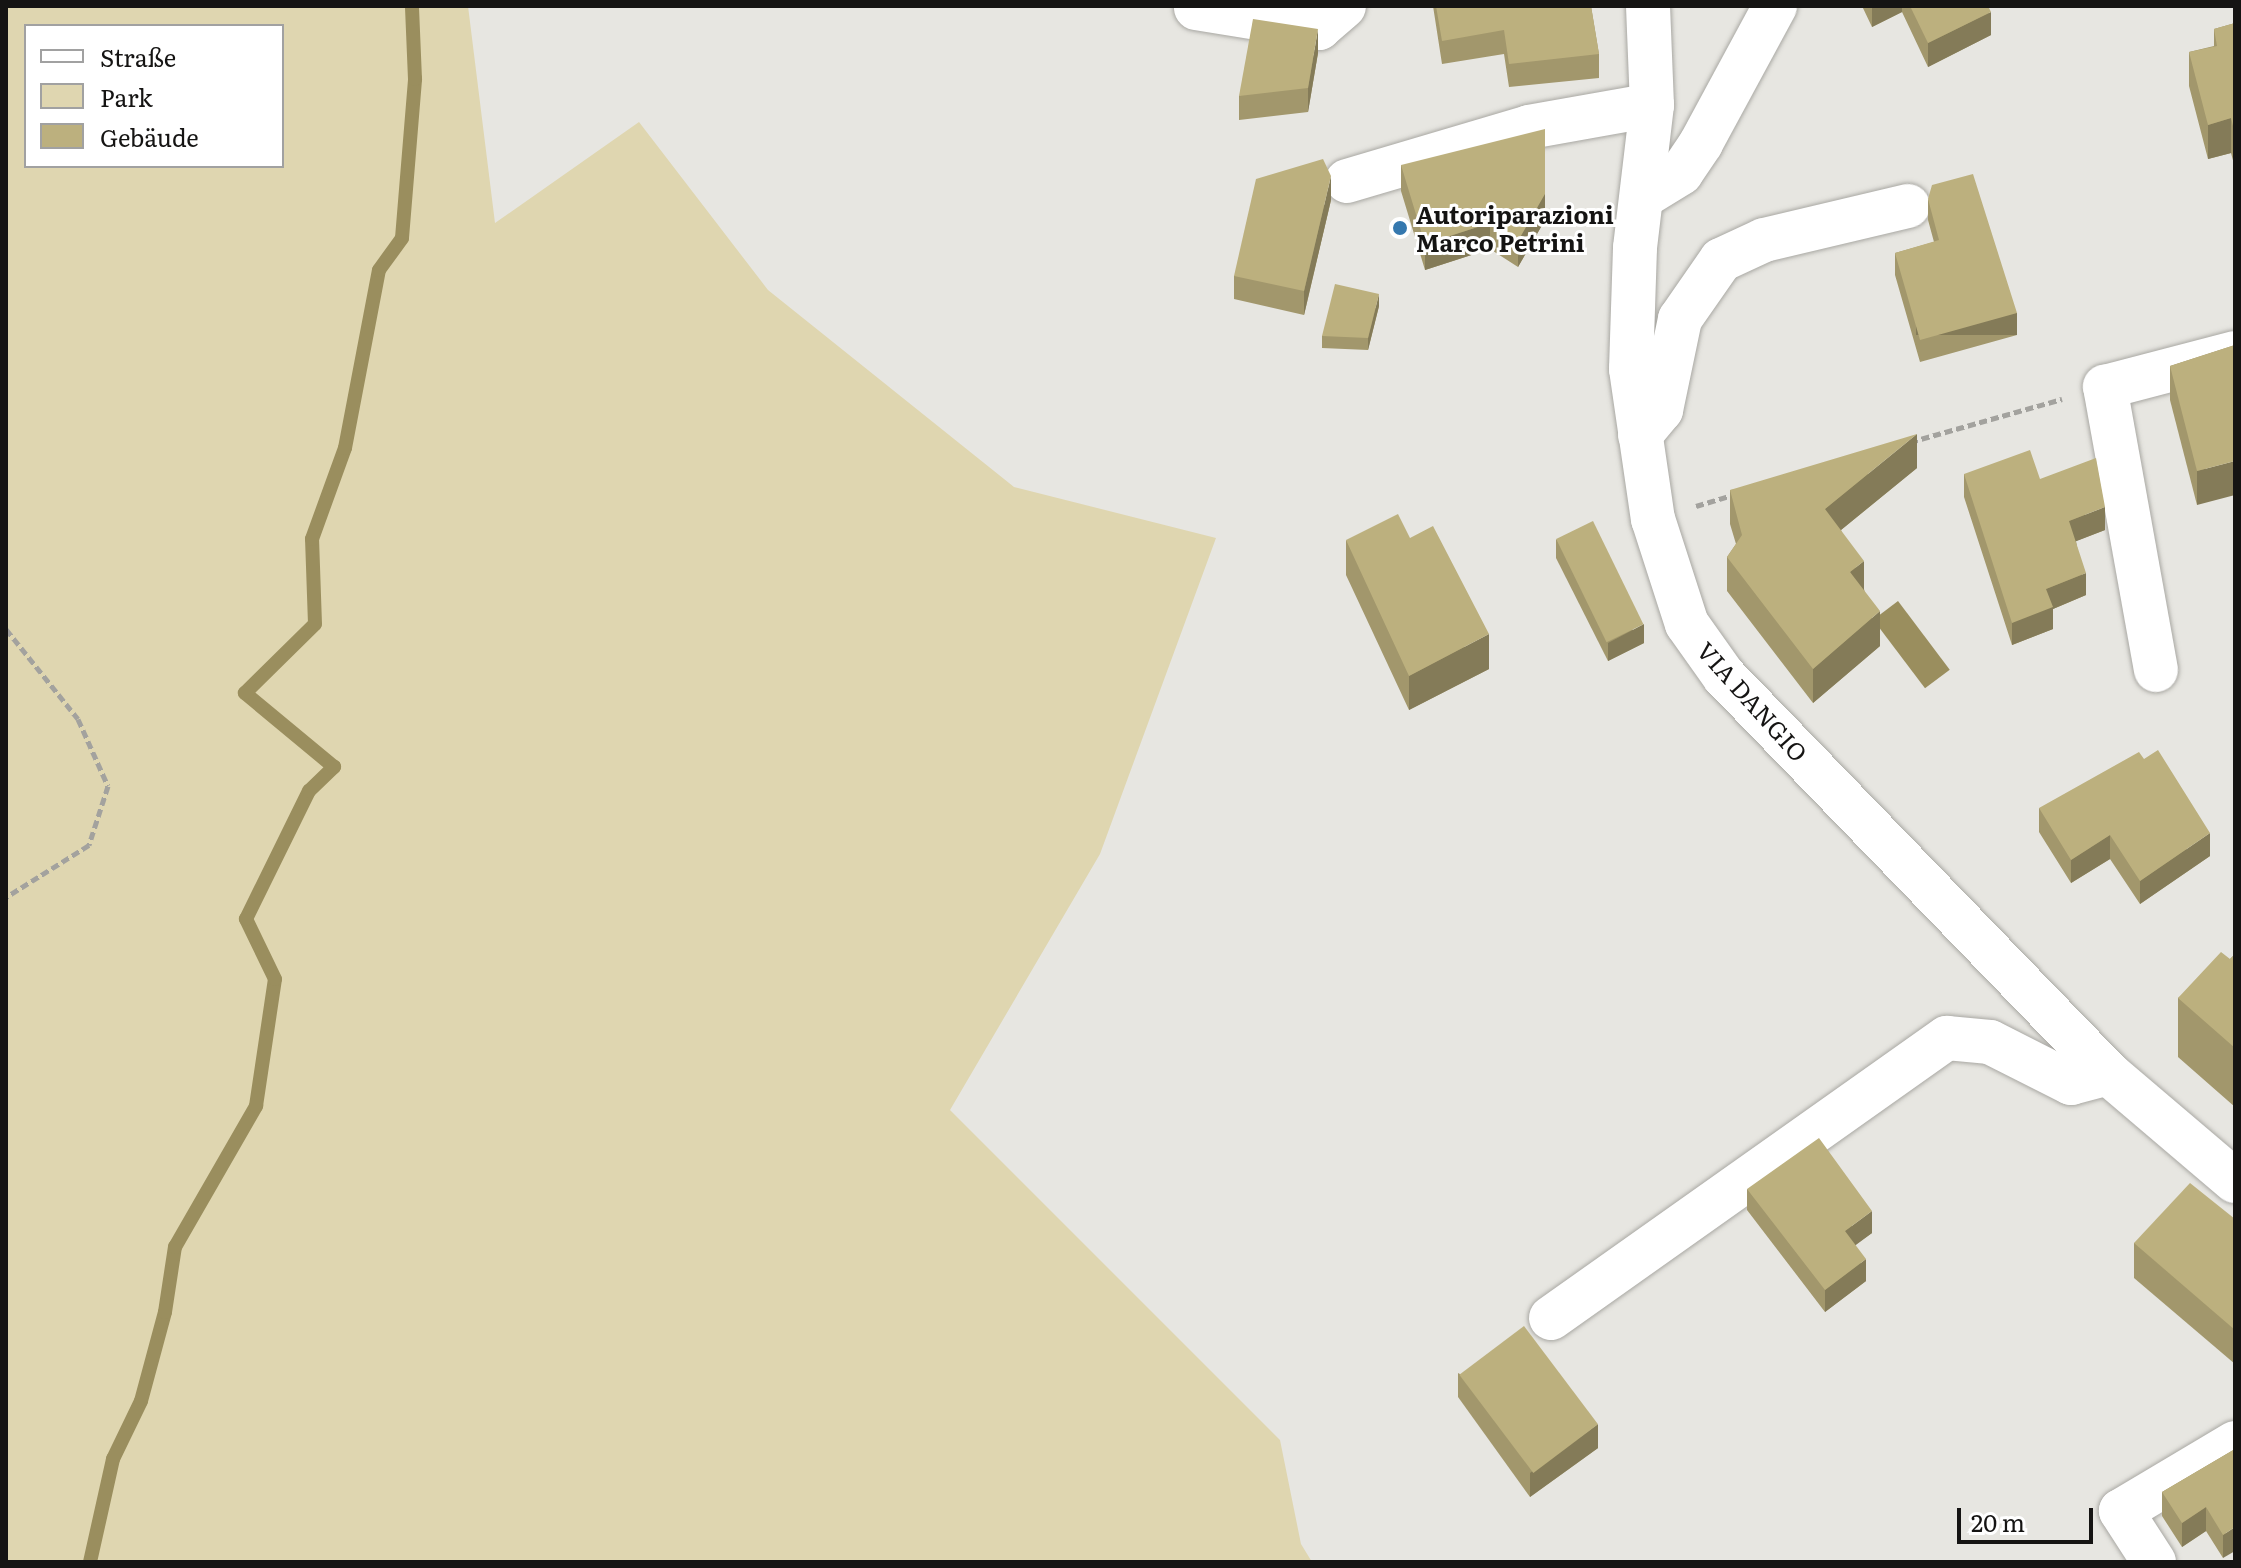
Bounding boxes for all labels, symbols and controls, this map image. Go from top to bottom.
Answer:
legend [24,24,284,168]
text: Straße [100,39,176,74]
text: Park [100,79,153,114]
text: Gebäude [100,119,199,154]
place label: Autoriparazioni Marco Petrini [1416,200,1614,256]
marker: Autoriparazioni Marco Petrini [1391,219,1409,237]
street label: VIA DANGIO [1692,635,1814,767]
scale bar [1961,1492,2097,1542]
text: 20 m [1971,1504,2025,1539]

